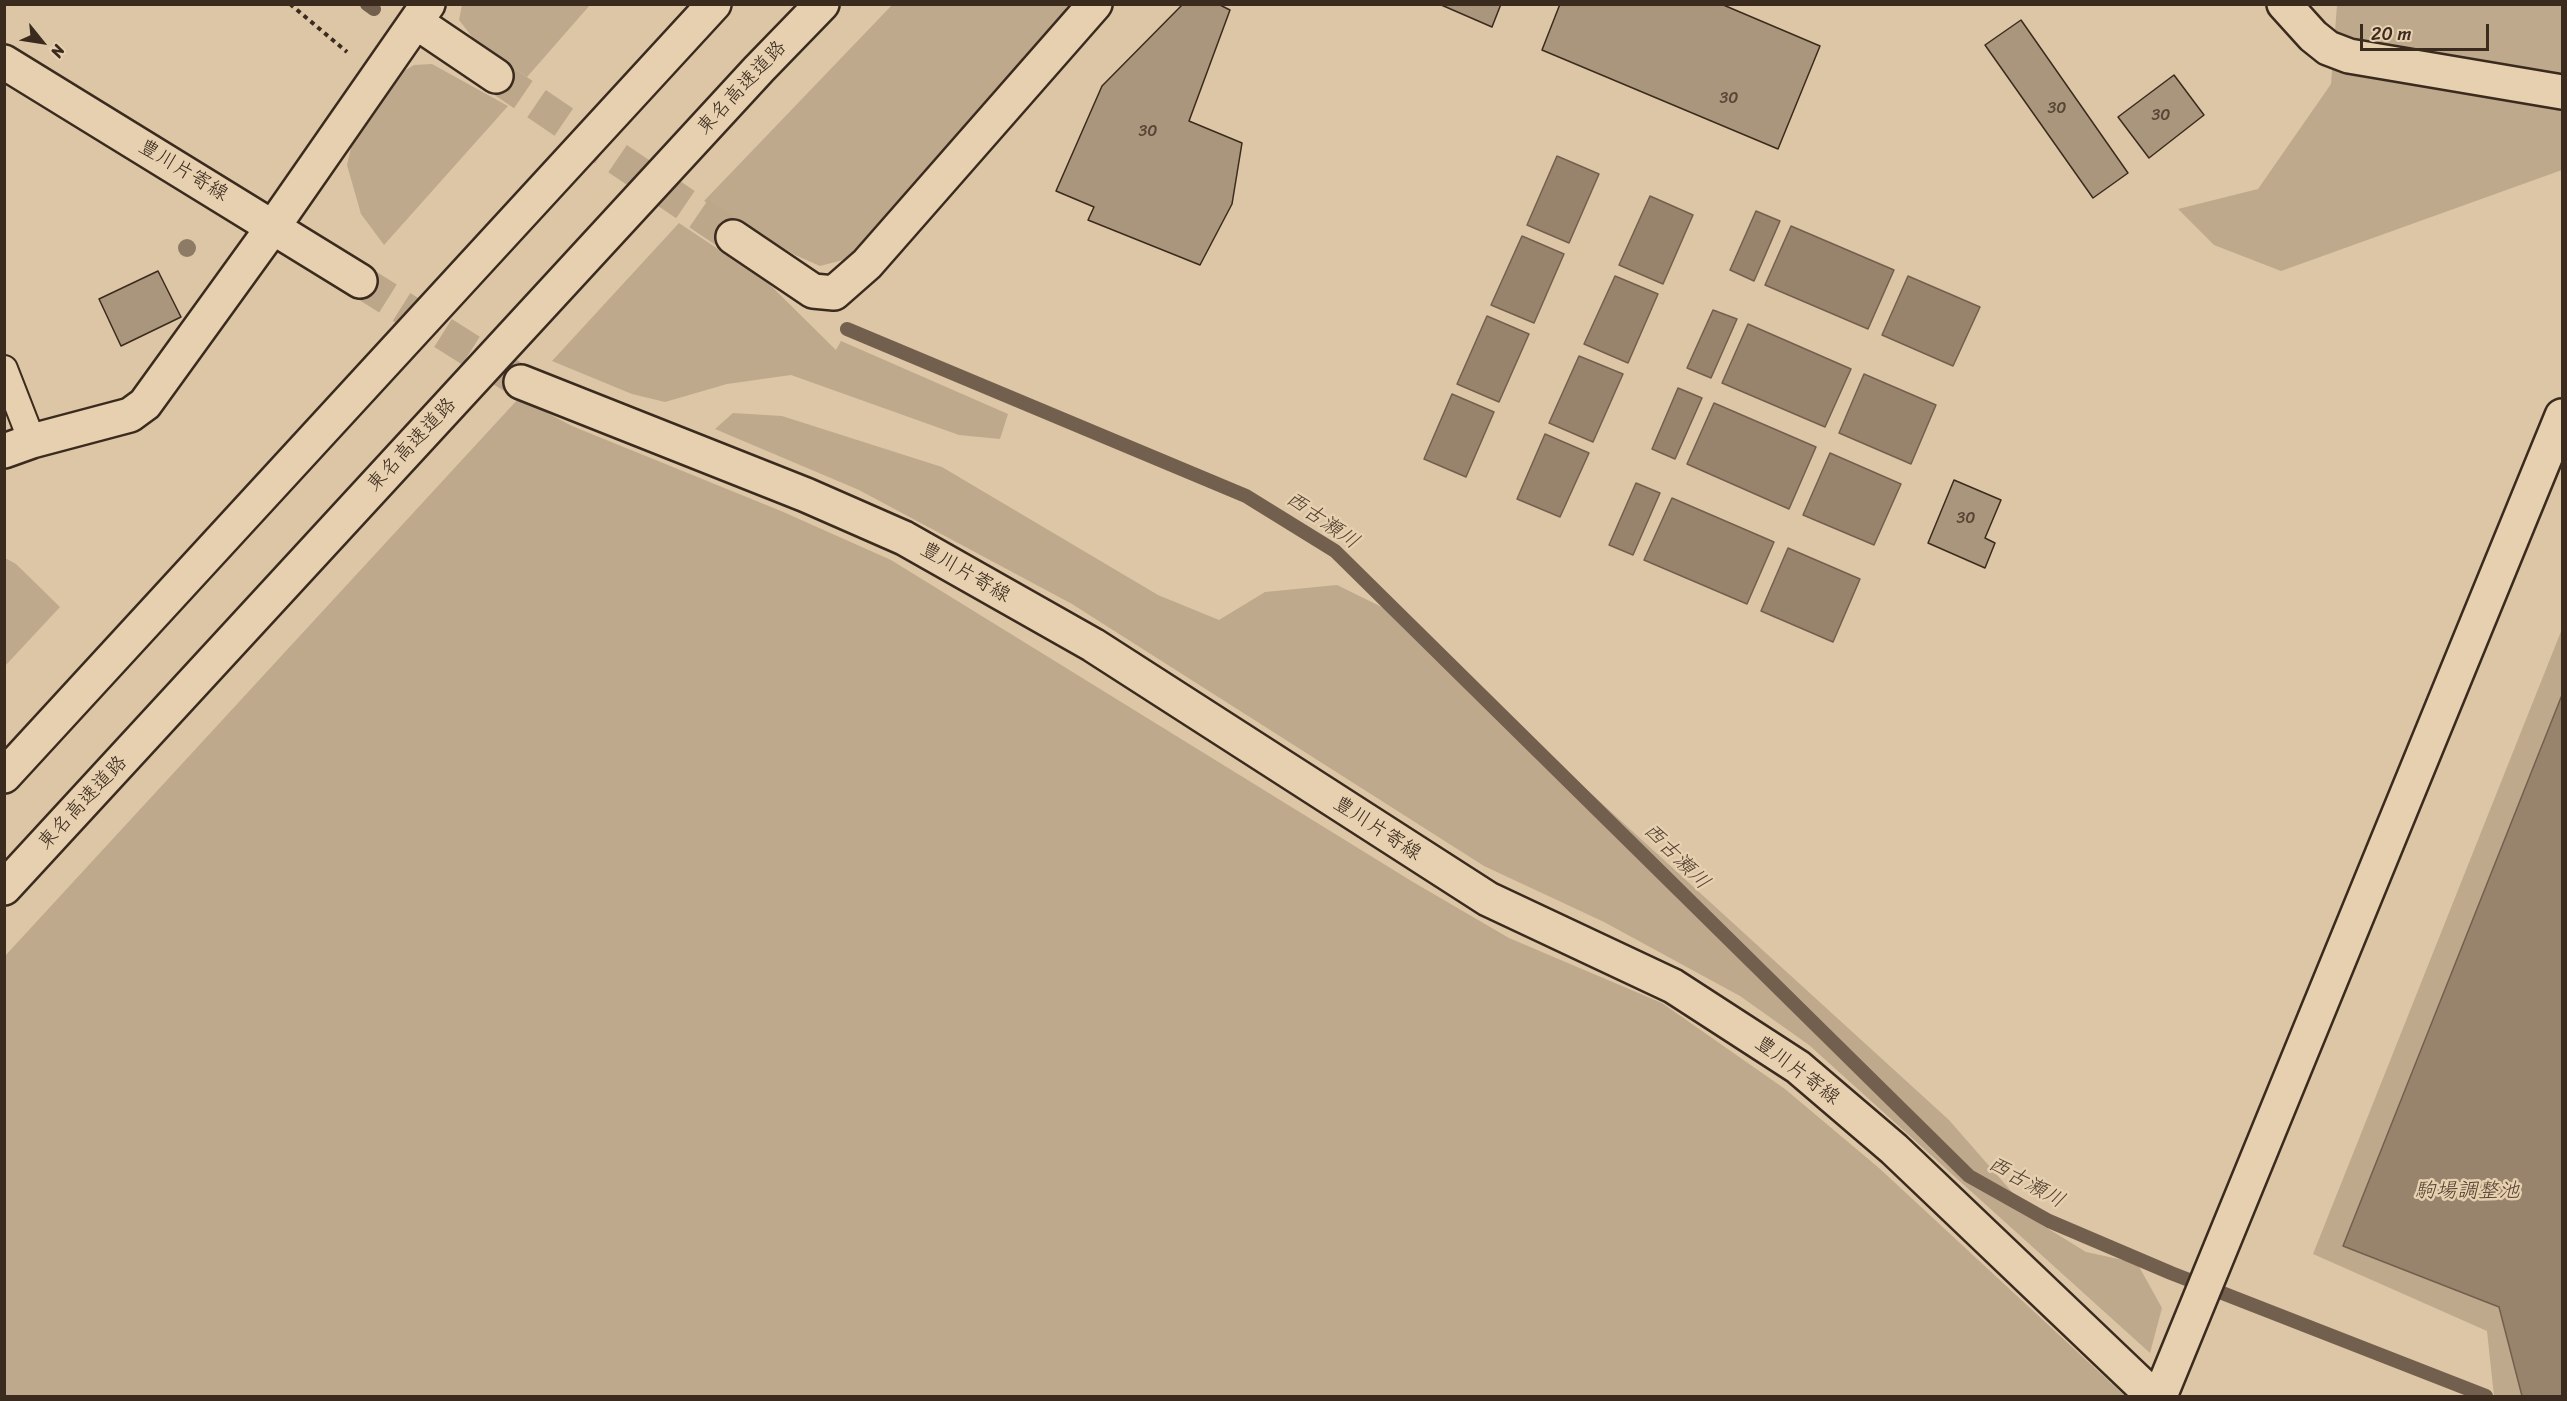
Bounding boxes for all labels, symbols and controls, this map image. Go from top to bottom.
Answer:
north arrow [12,12,72,72]
scale bar [2363,12,2492,50]
text: 20 m [2371,18,2411,50]
street label: 東名高速道路 [692,36,792,140]
text: N [43,39,73,63]
house number: 30 [1720,89,1738,109]
house number: 30 [2048,99,2066,119]
house number: 30 [2152,106,2170,126]
house number: 30 [1139,122,1157,142]
street label: 豊川片寄線 [134,135,232,207]
street label: 東名高速道路 [362,393,462,497]
water label: 西古瀬川 [1280,487,1364,555]
house number: 30 [1957,509,1975,529]
street label: 豊川片寄線 [916,538,1014,608]
street label: 東名高速道路 [33,751,133,855]
street label: 豊川片寄線 [1329,792,1425,866]
water label: 西古瀬川 [1637,818,1715,896]
street label: 豊川片寄線 [1750,1031,1844,1111]
water label: 西古瀬川 [1983,1152,2069,1214]
water label: 駒場調整池 [2415,1179,2519,1205]

